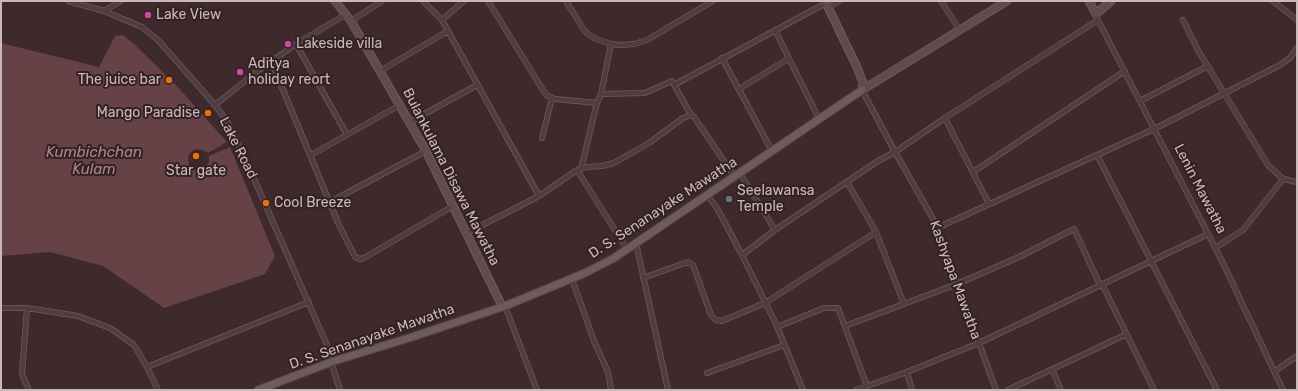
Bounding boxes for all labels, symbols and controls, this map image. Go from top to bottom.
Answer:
place label: Lake View [156,7,221,23]
marker: Lake View [143,10,153,20]
place label: Lakeside villa [296,36,382,52]
marker: Lakeside villa [283,39,293,49]
place label: Aditya holiday reort [248,56,330,88]
marker: Aditya holiday reort [235,67,245,77]
place label: The juice bar [78,72,161,88]
marker: The juice bar [164,75,174,85]
street label: Bulankulama Disawa Mawatha [399,85,503,269]
place label: Mango Paradise [97,105,200,121]
marker: Mango Paradise [203,108,213,118]
street label: Lake Road [215,114,261,182]
street label: Lenin Mawatha [1170,141,1230,237]
water label: Kumbichchan Kulam [46,144,142,179]
marker: Star gate [191,151,201,161]
street label: D. S. Senanayake Mawatha [586,154,740,262]
place label: Star gate [166,163,226,179]
place label: Seelawansa Temple [737,183,815,216]
marker: Seelawansa Temple [724,194,734,204]
place label: Cool Breeze [274,195,351,211]
marker: Cool Breeze [261,198,271,208]
street label: Kashyapa Mawatha [926,218,984,342]
street label: D. S. Senanayake Mawatha [287,301,457,373]

